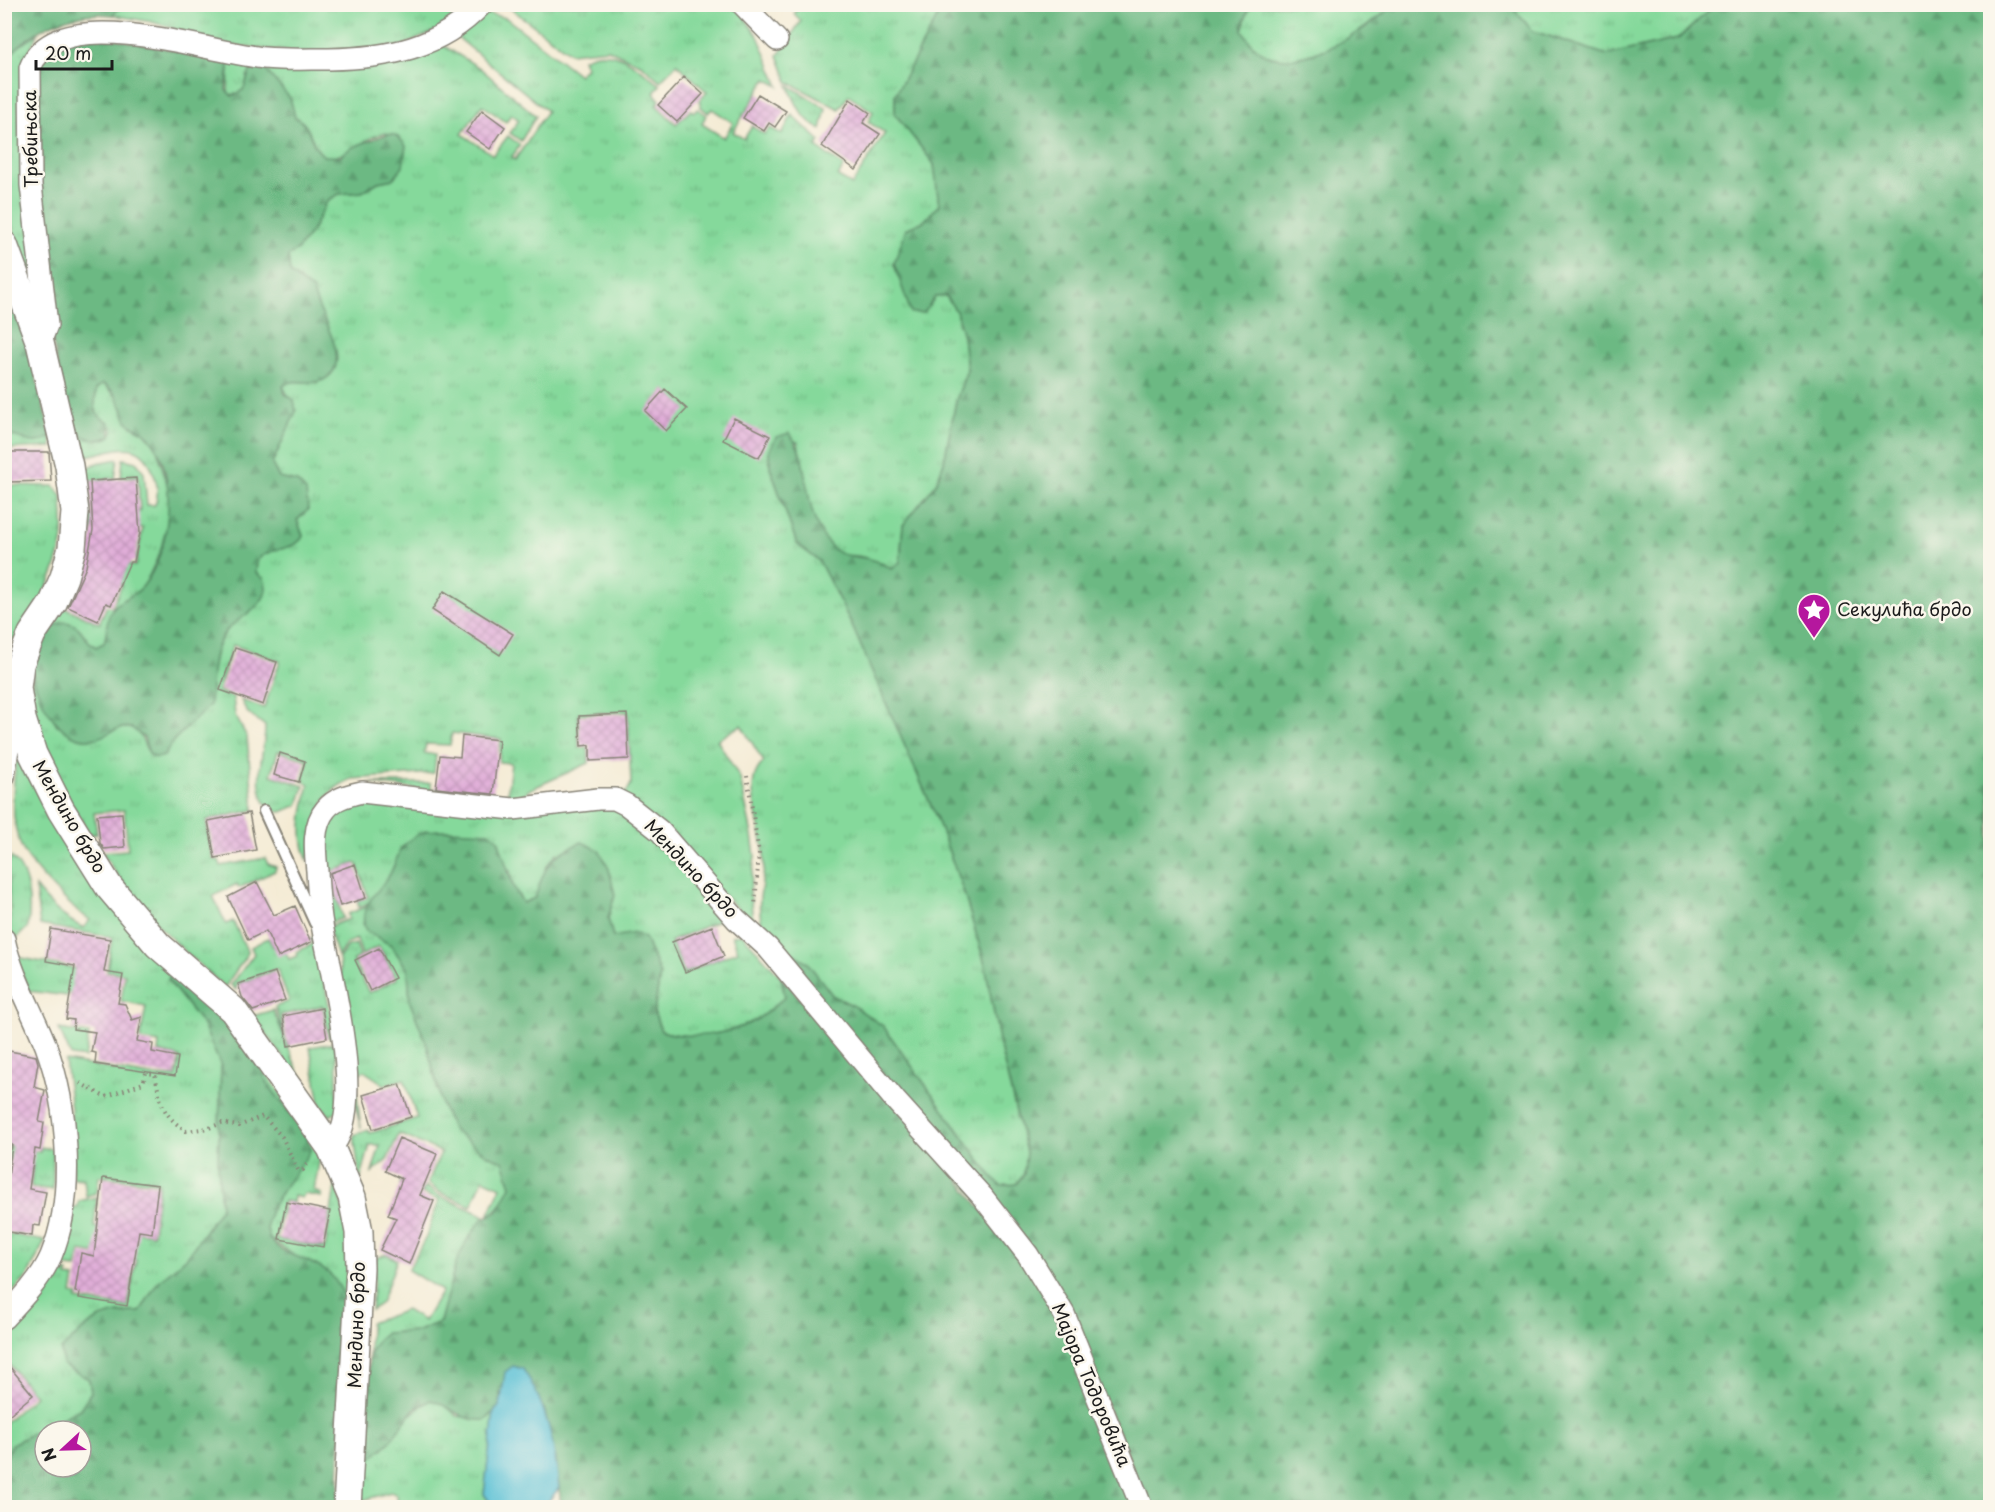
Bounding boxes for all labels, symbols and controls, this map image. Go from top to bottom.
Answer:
scale bar [36,33,112,71]
text: 20 m [45,39,91,66]
street label: Требињска [15,89,44,188]
place icon: Секулића брдо [1796,592,1832,639]
place label: Секулића брдо [1837,595,1972,622]
street label: Мендино брдо [27,755,114,878]
street label: Мендино брдо [639,812,745,924]
street label: Мендино брдо [340,1261,371,1389]
street label: Мајора Тодоровића [1046,1298,1139,1471]
north arrow [33,1419,93,1479]
text: N [35,1445,62,1465]

